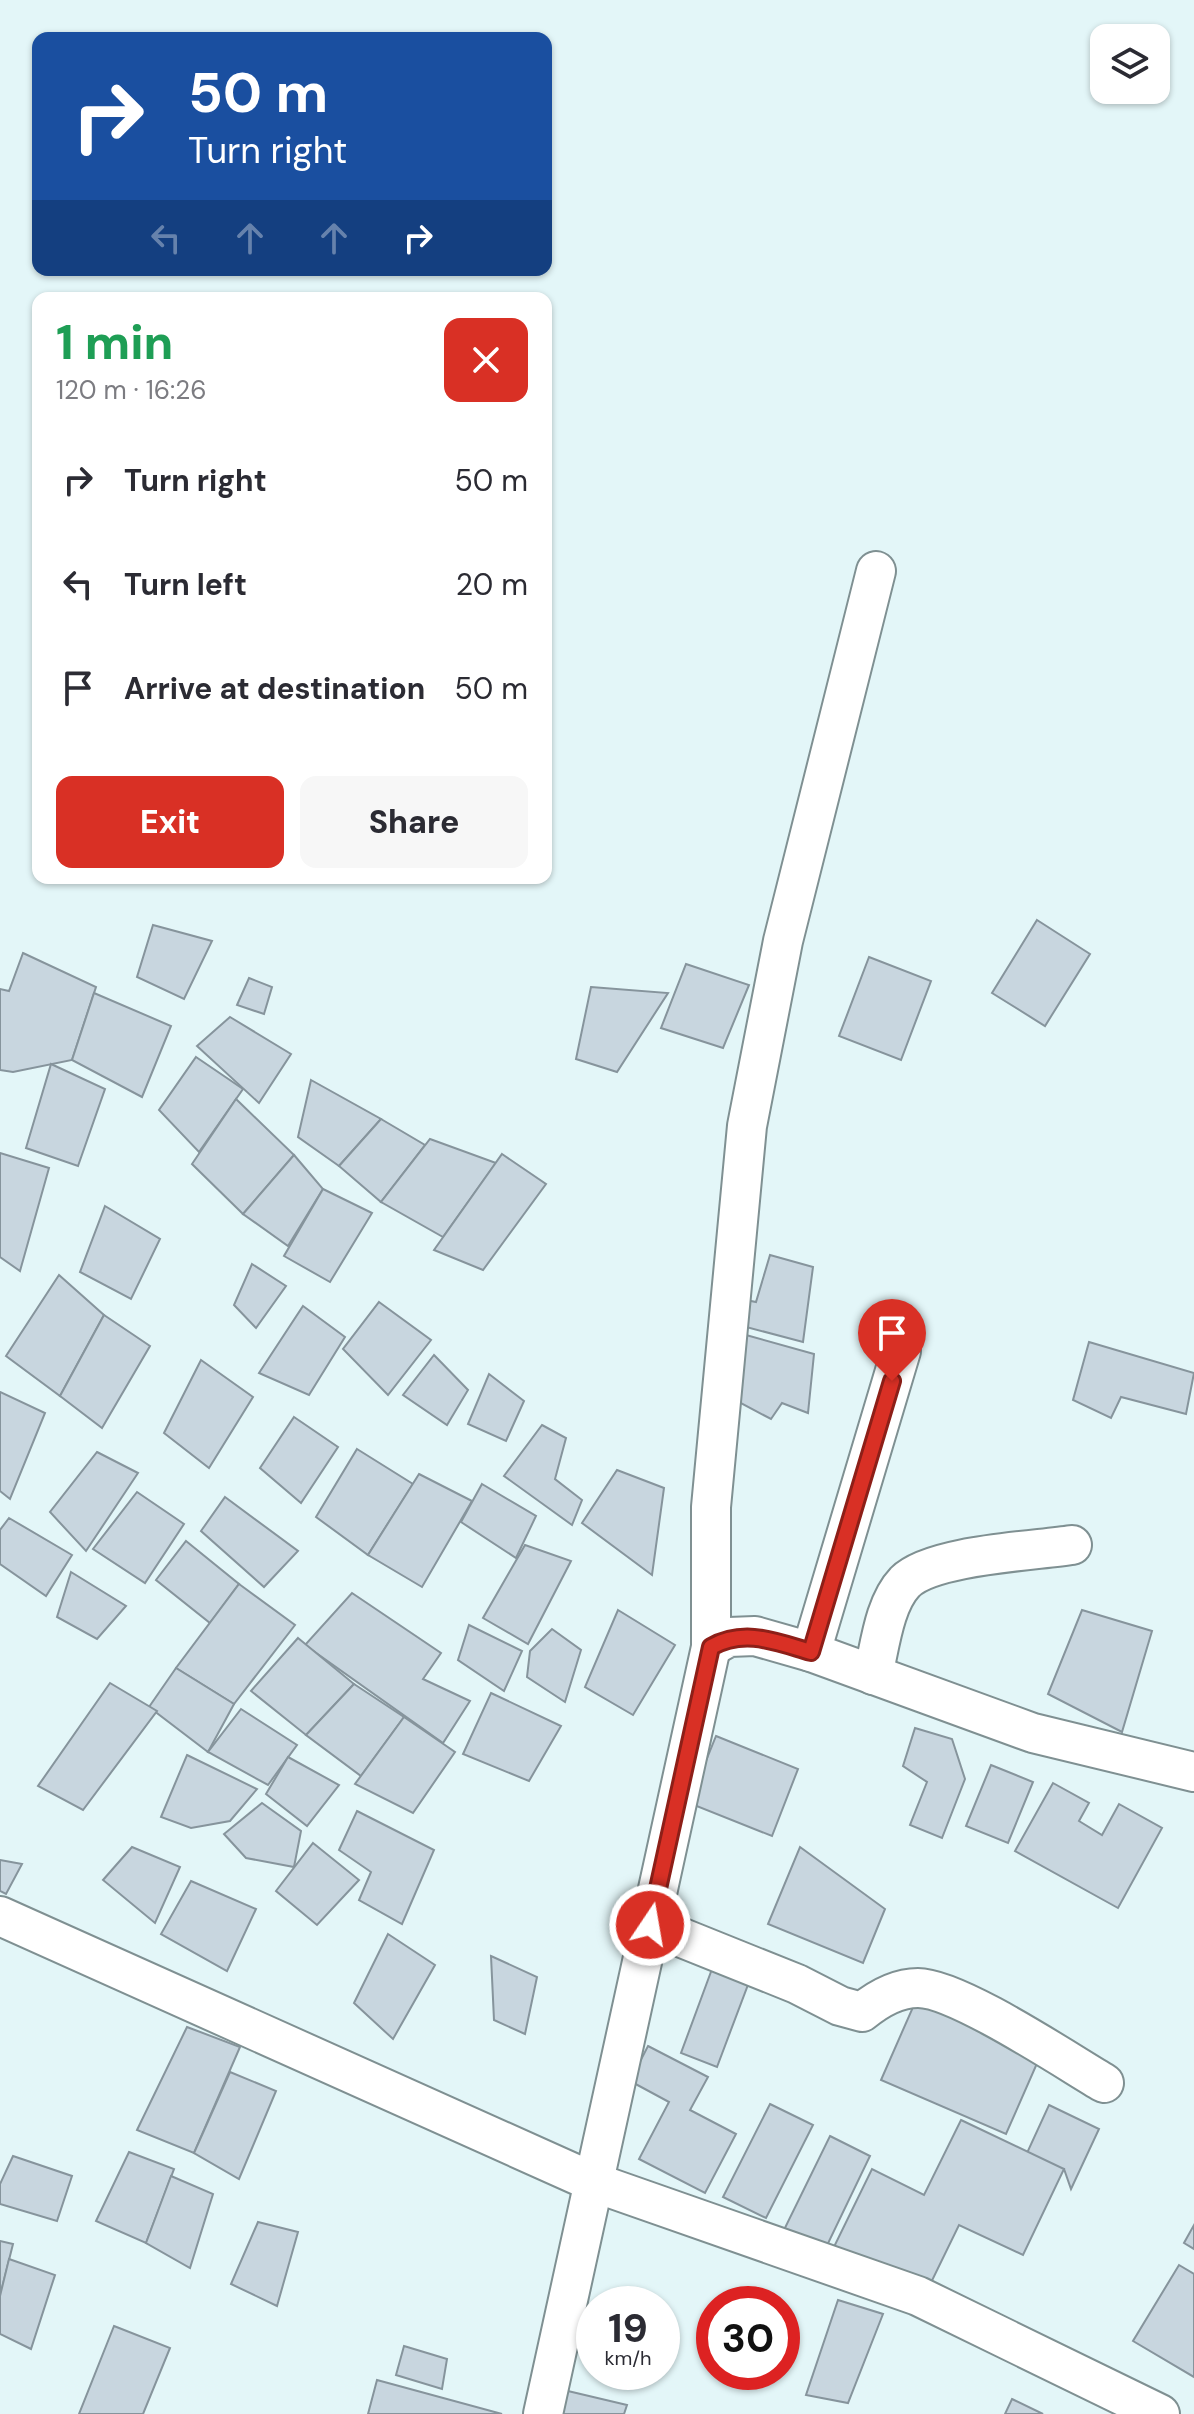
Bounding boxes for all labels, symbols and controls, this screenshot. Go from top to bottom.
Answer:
map controls [1090,24,1170,104]
button: layers [1090,24,1170,104]
text: 50 m [188,56,328,129]
icon: right [56,64,160,168]
text: Turn right [188,127,347,174]
icon: left [144,216,188,260]
icon: ahead [228,216,272,260]
icon: ahead [312,216,356,260]
icon: right [396,216,440,260]
text: 1 min [56,311,173,374]
button: close [444,318,528,402]
text: 120 m · 16:26 [56,373,207,407]
icon: right [56,458,100,502]
text: Turn right [124,461,267,500]
text: 50 m [454,461,528,500]
icon: left [56,562,100,606]
text: Turn left [124,565,247,604]
text: 20 m [456,565,528,604]
icon: arrive [56,666,100,710]
text: Arrive at destination [124,669,425,708]
text: 50 m [454,669,528,708]
button: Exit [56,776,284,868]
button: Share [300,776,528,868]
pin [858,1299,926,1381]
icon: arrive [870,1311,914,1355]
position arrow [608,1883,692,1967]
speed limit sign: 30 [696,2286,800,2390]
text: 19 [608,2302,648,2354]
text: km/h [604,2345,652,2371]

